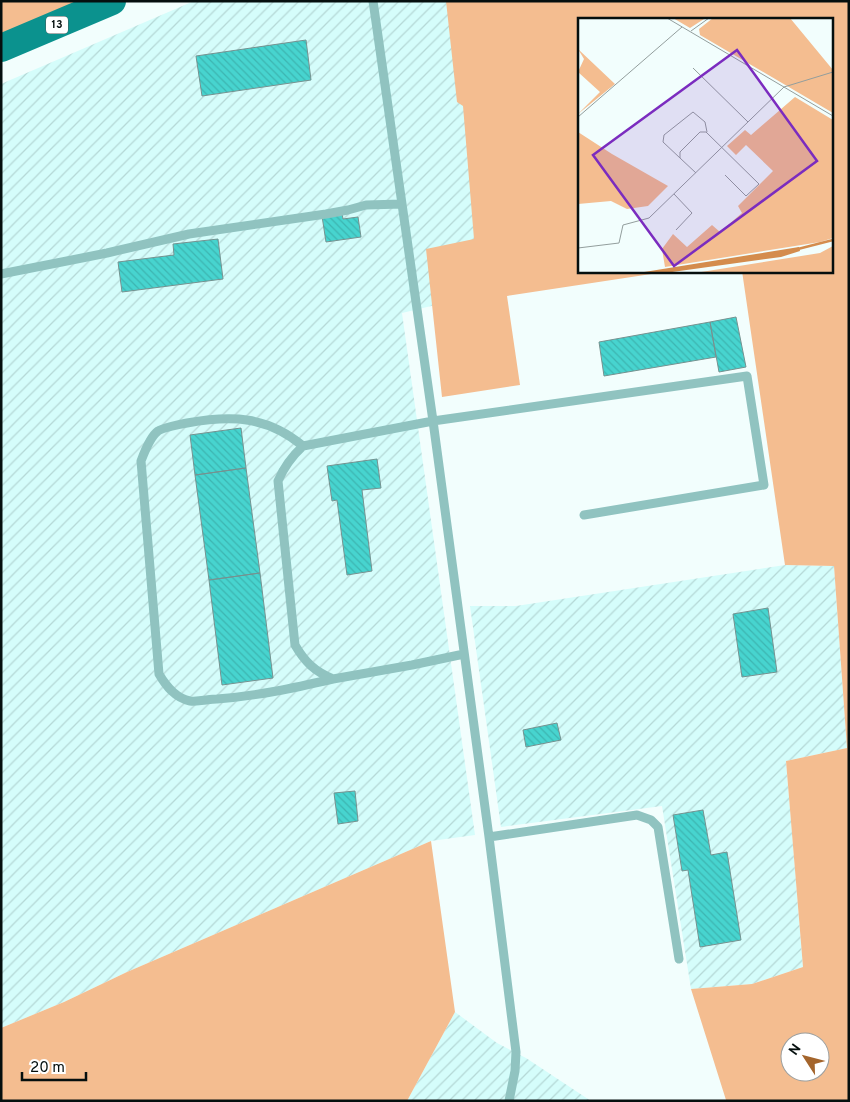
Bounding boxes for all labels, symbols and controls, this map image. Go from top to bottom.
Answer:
road number: 13 [46,16,68,34]
inset map [578,18,832,272]
north arrow [780,1032,830,1082]
text: N [786,1041,806,1059]
scale bar [22,1050,86,1082]
text: 20 m [30,1059,65,1078]

